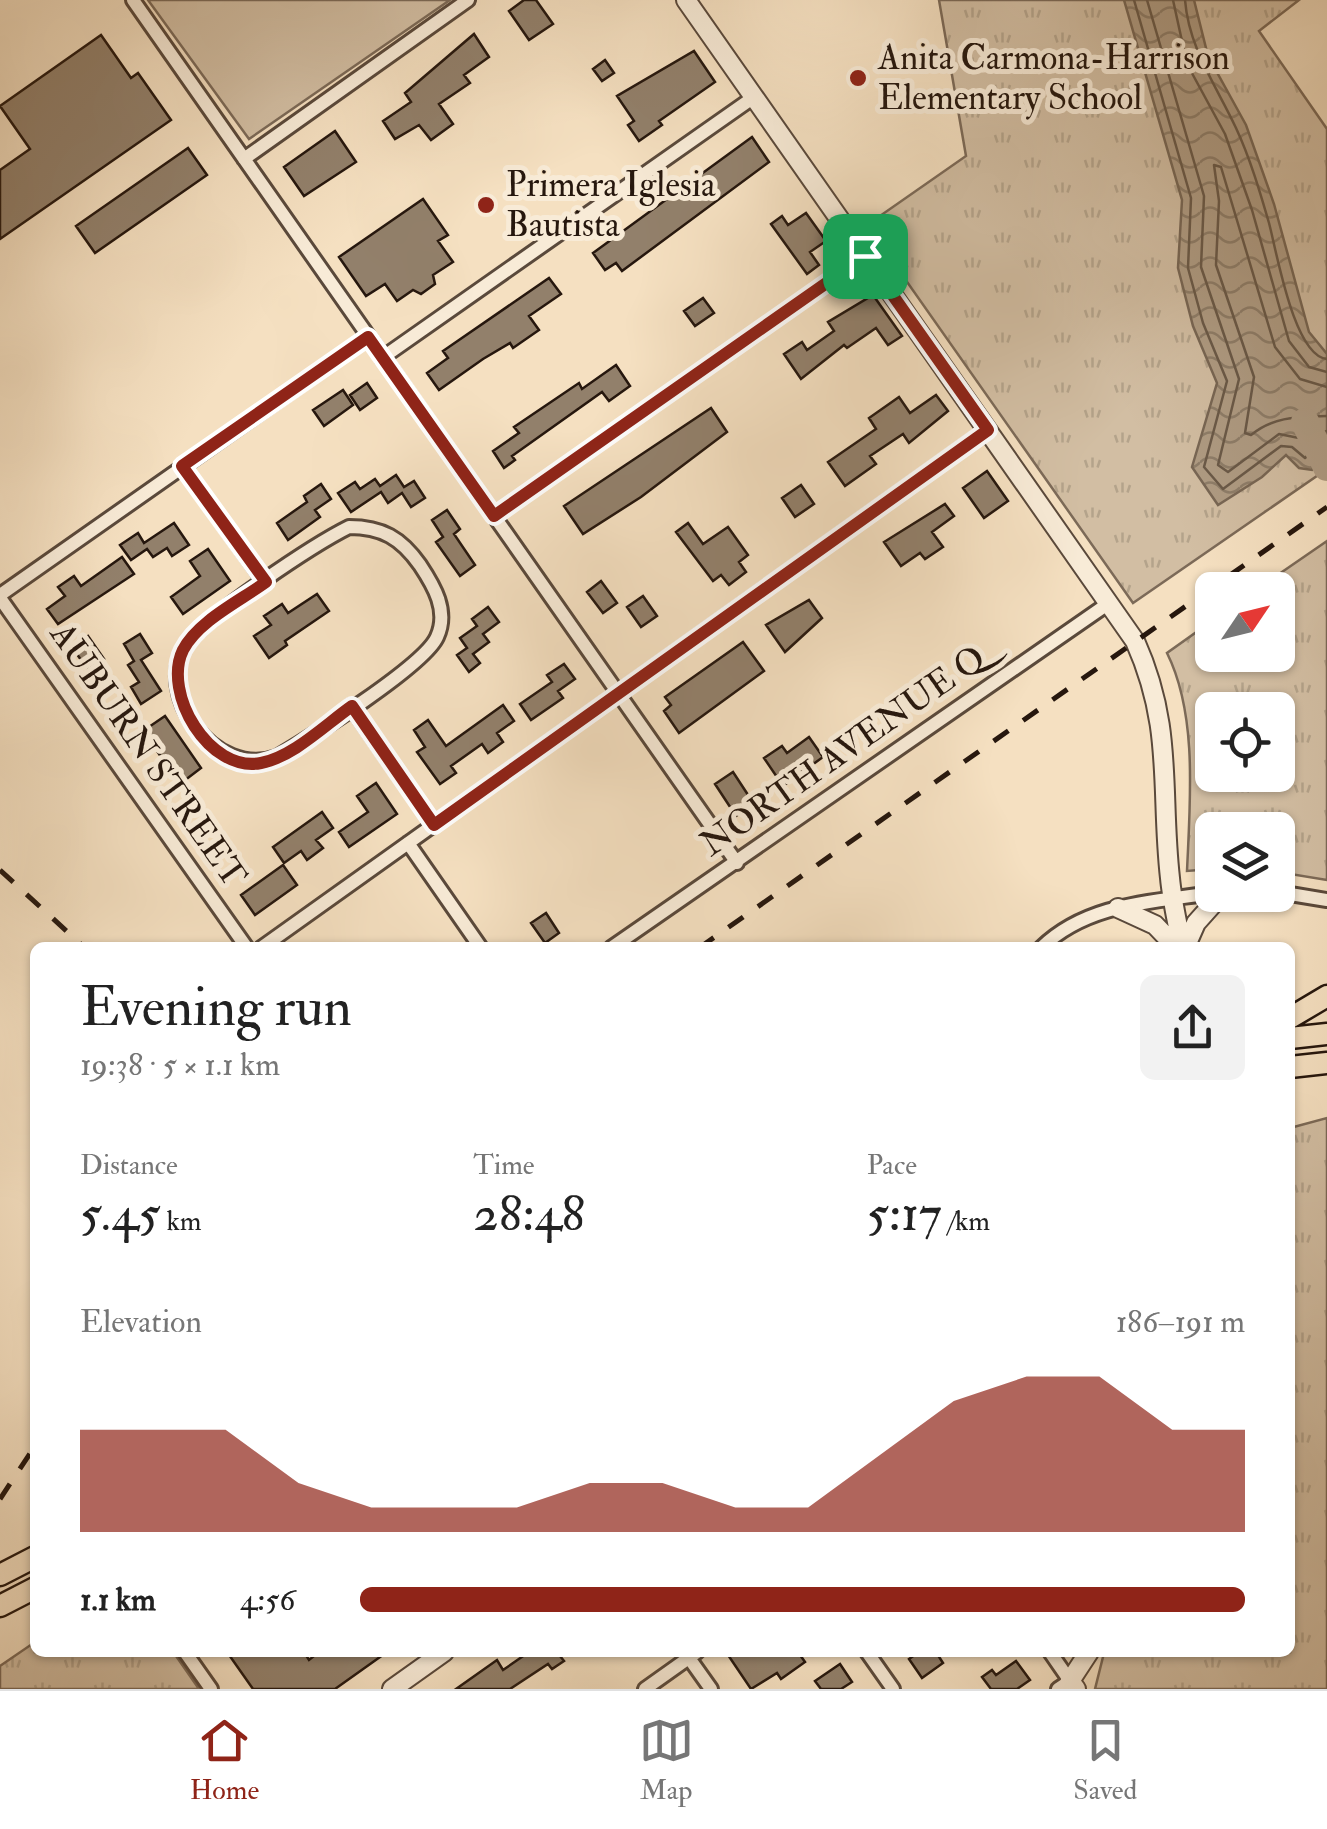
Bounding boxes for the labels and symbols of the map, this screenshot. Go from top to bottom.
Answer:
place label: Anita Carmona-Harrison Elementary School [877,36,1230,120]
marker: Anita Carmona-Harrison Elementary School [847,67,869,89]
place label: Primera Iglesia Bautista [506,163,716,247]
marker: Primera Iglesia Bautista [475,194,497,216]
pin [823,214,908,299]
north arrow [1195,572,1295,672]
street label: AUBURN STREET [40,613,256,896]
street label: NORTH AVENUE Q [692,623,1013,866]

